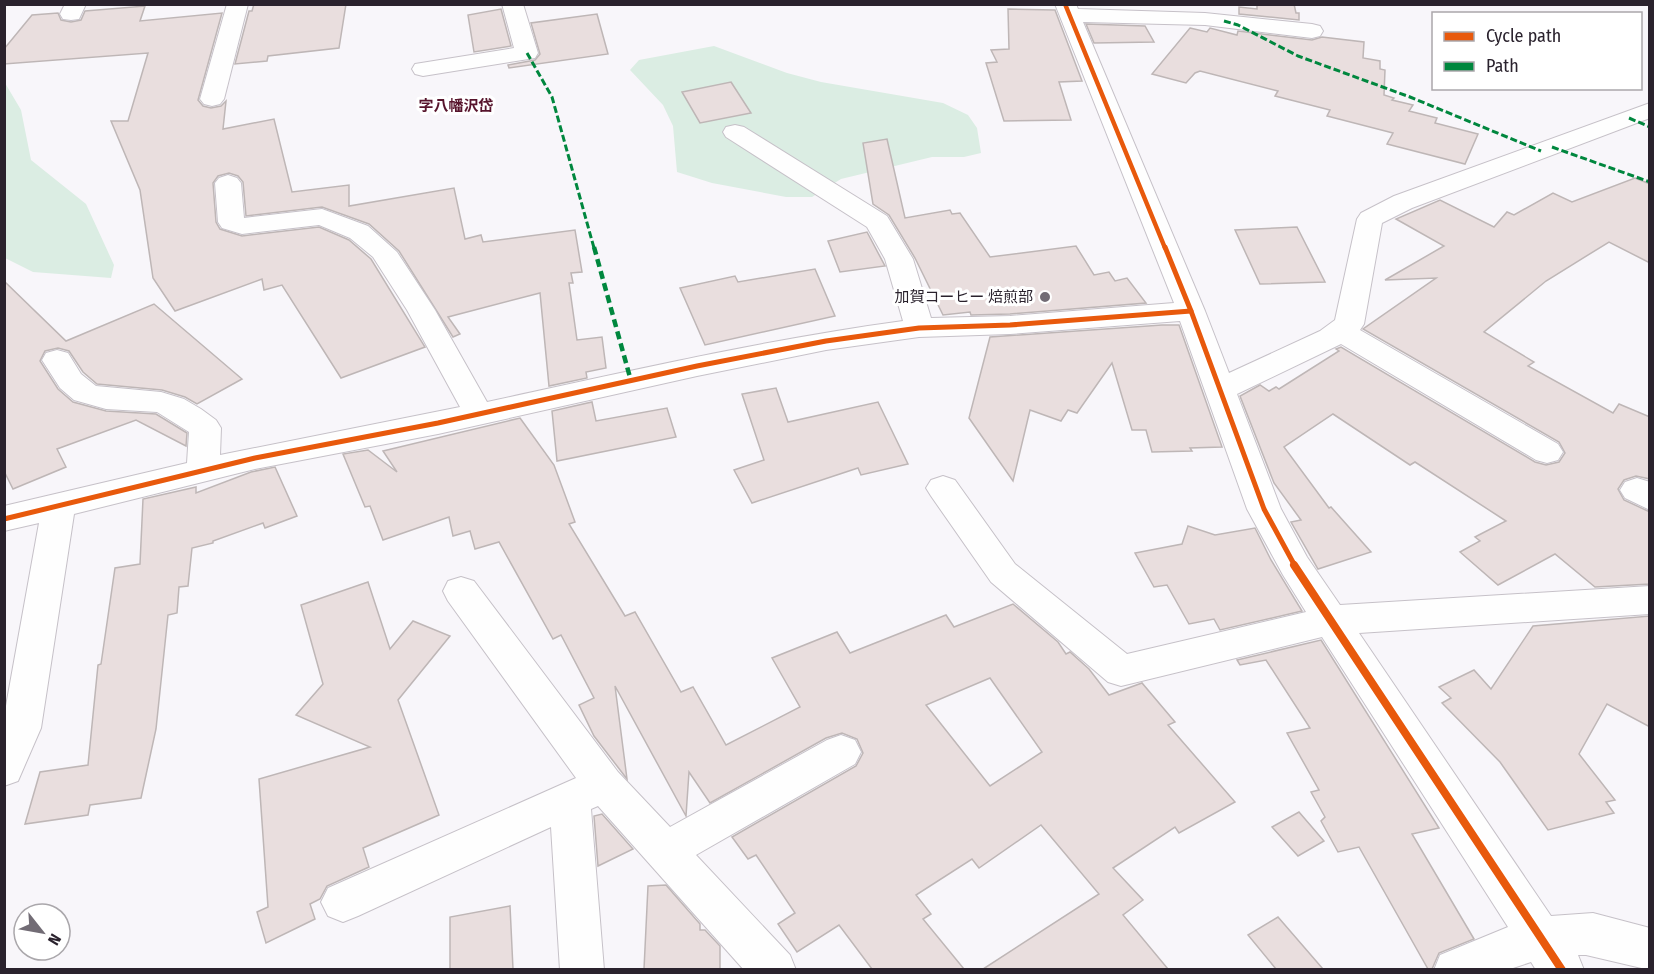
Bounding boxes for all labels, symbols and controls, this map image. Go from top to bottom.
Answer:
legend [1432,12,1642,90]
text: Cycle path [1486,25,1561,47]
text: Path [1486,55,1519,77]
district label: 字八幡沢岱 [418,97,494,115]
place label: 加賀コーヒー 焙煎部 [894,288,1033,306]
marker: 加賀コーヒー 焙煎部 [1038,290,1052,304]
north arrow [12,902,72,962]
text: N [44,930,65,948]

